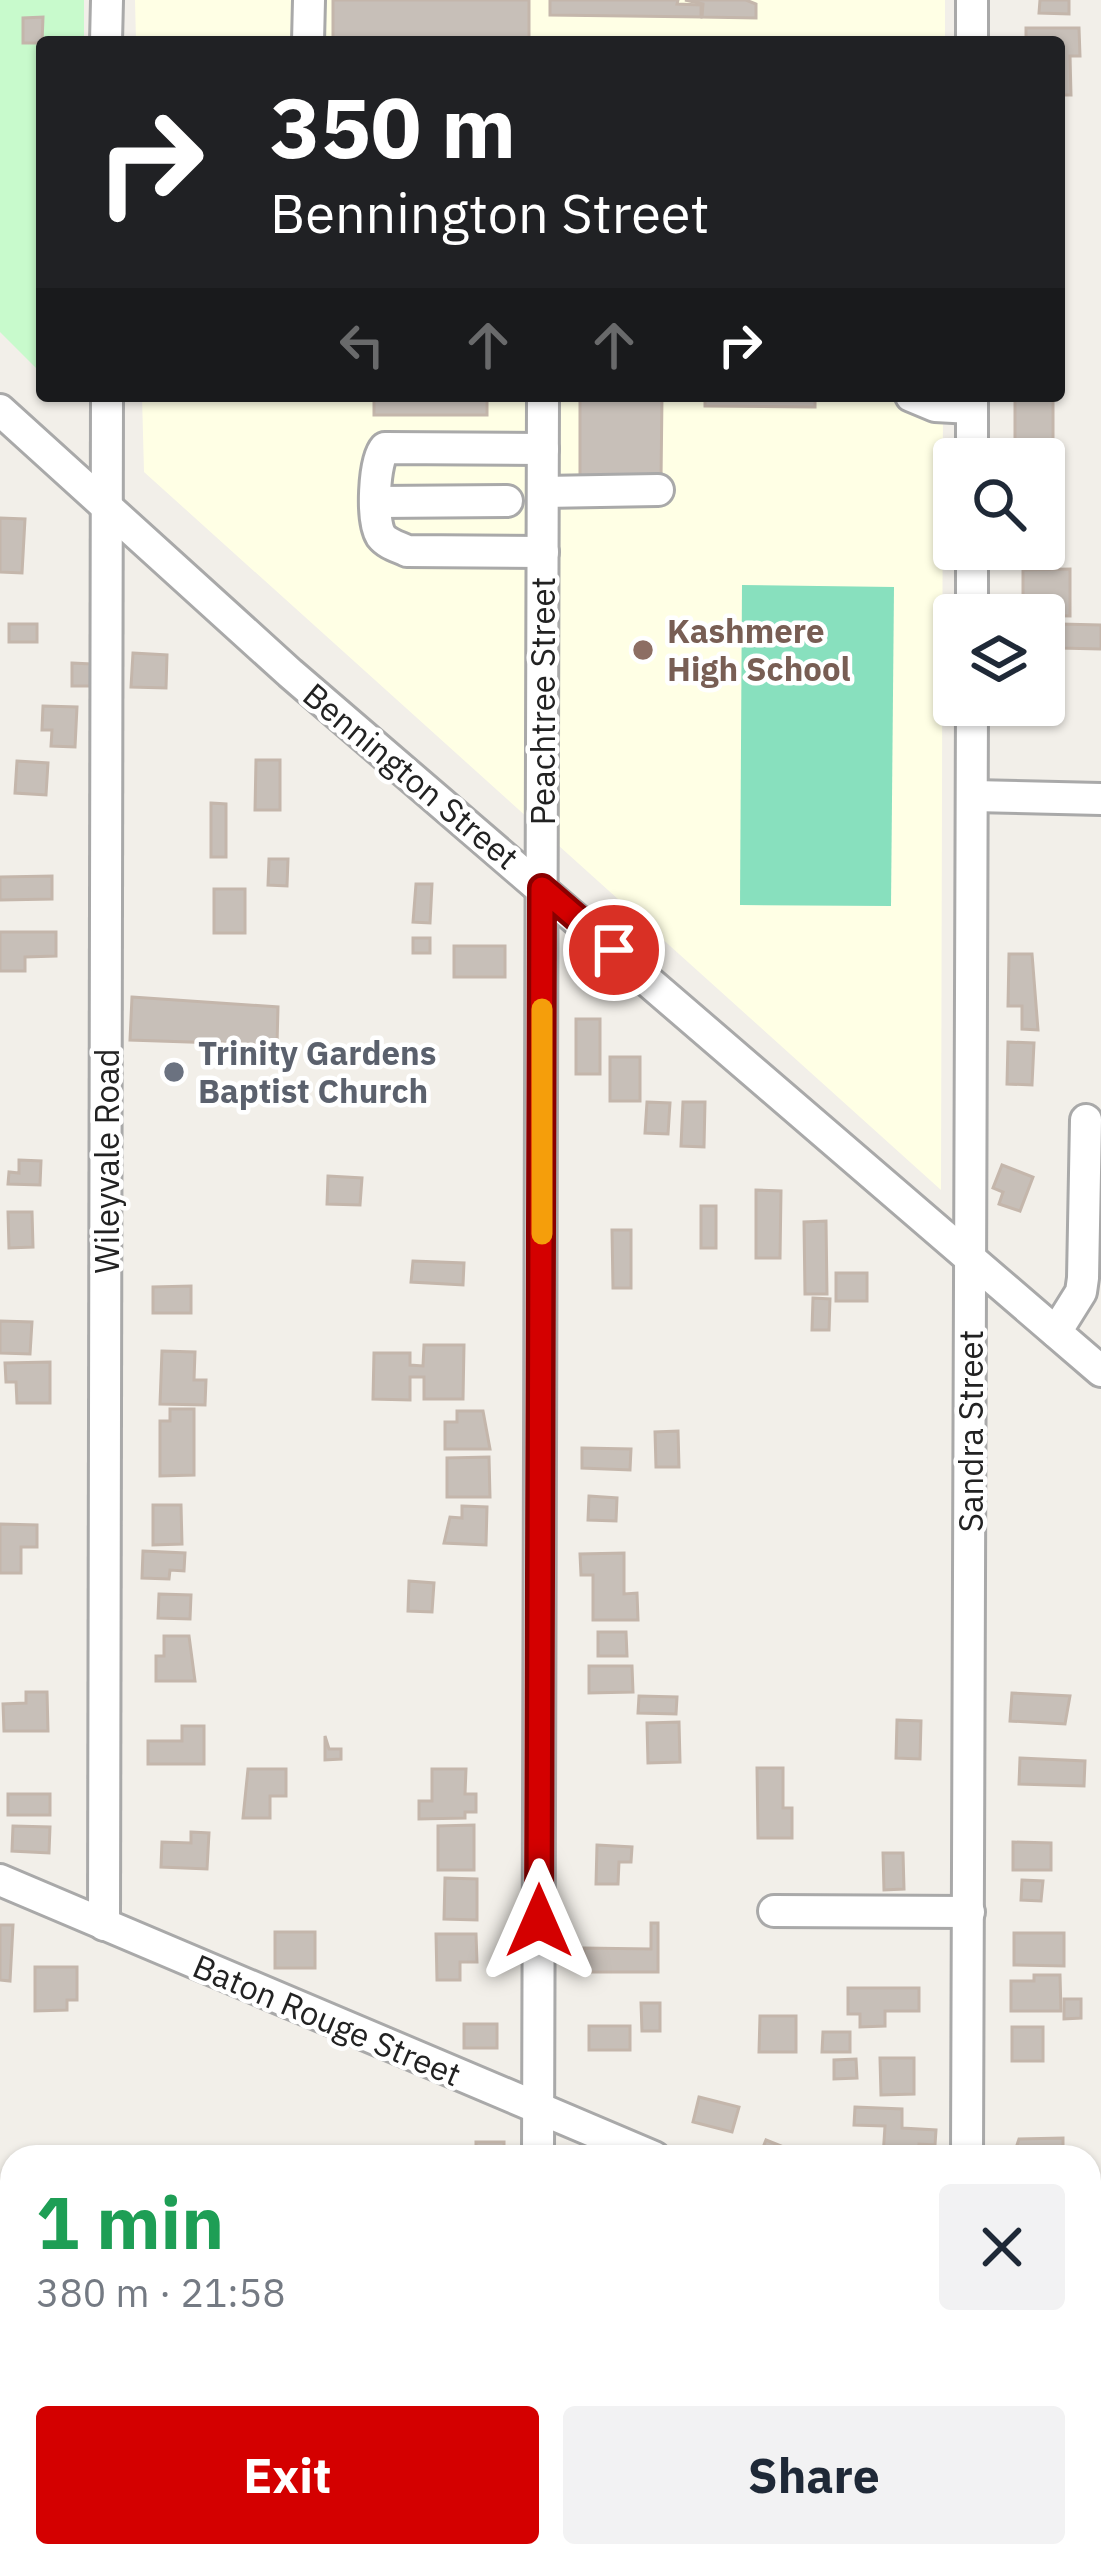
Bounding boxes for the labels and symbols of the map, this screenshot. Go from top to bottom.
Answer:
street label: Peachtree Street [521,577,564,825]
place label: Kashmere High School [667,609,851,690]
marker: Kashmere High School [630,637,656,663]
street label: Bennington Street [295,673,528,878]
pin [563,899,665,1001]
place label: Trinity Gardens Baptist Church [198,1031,436,1112]
street label: Wileyvale Road [85,1048,128,1274]
marker: Trinity Gardens Baptist Church [161,1059,187,1085]
street label: Sandra Street [949,1330,992,1532]
position arrow [476,1858,602,1984]
street label: Baton Rouge Street [187,1944,468,2095]

